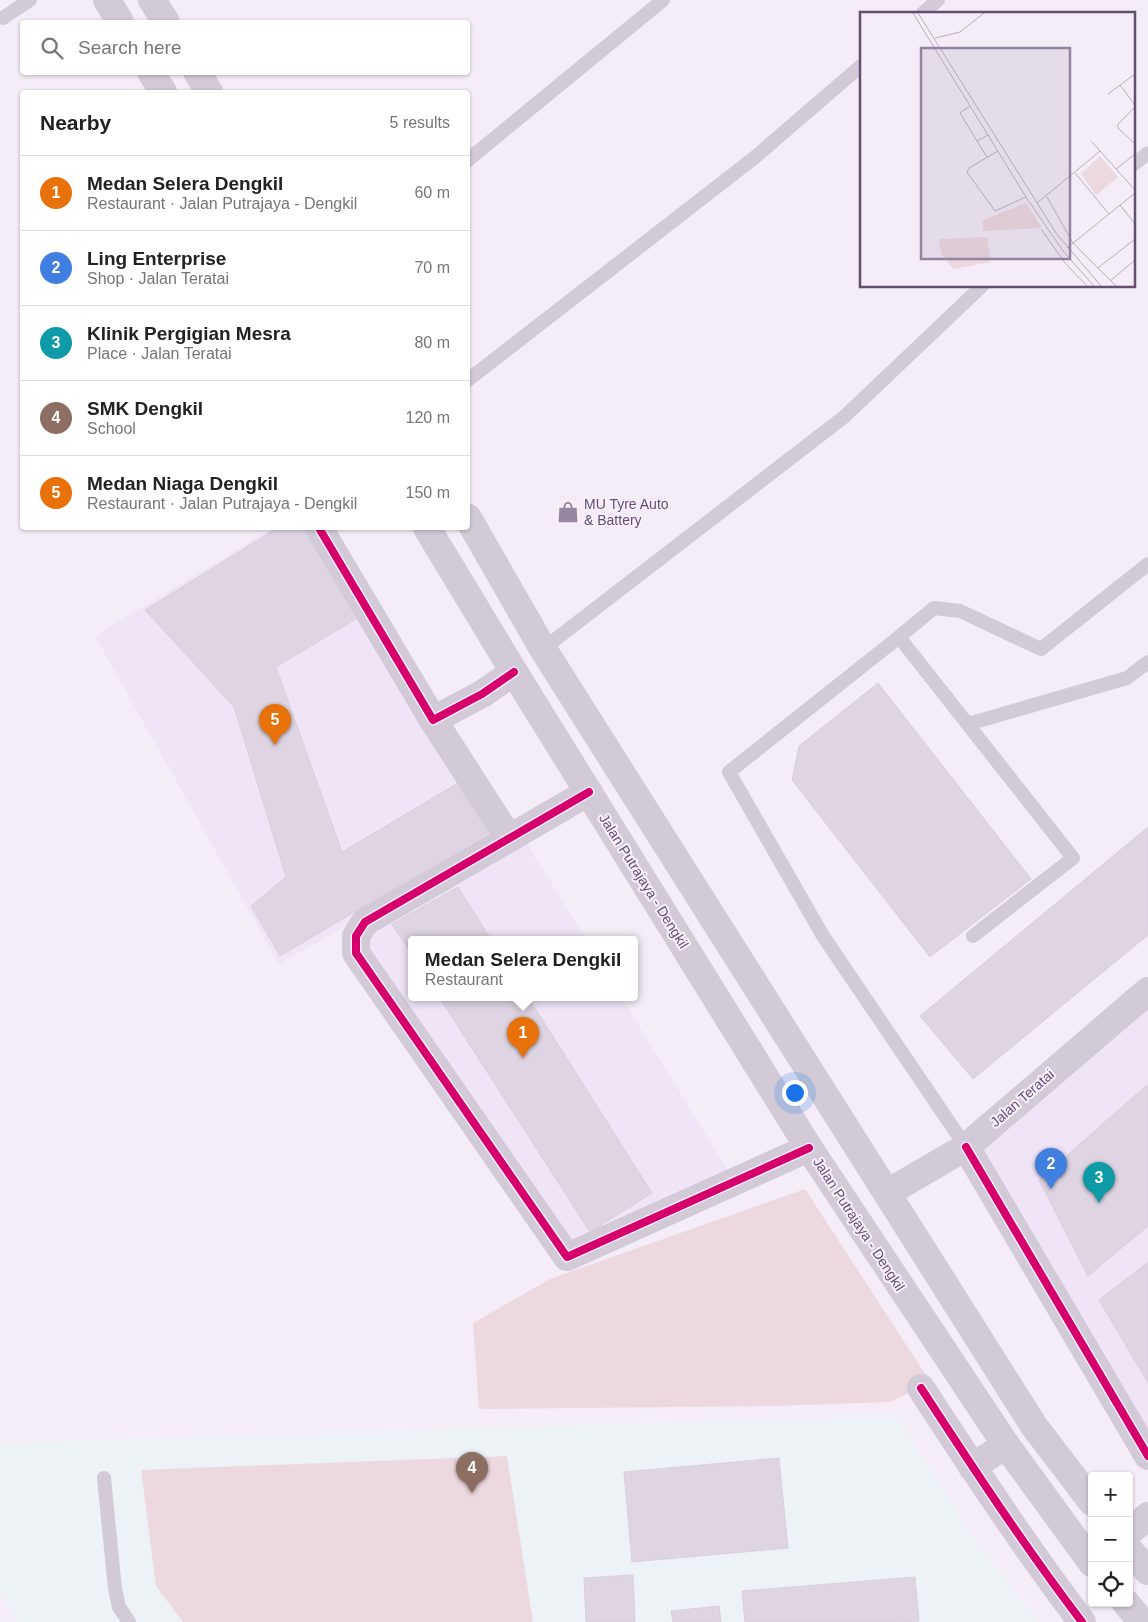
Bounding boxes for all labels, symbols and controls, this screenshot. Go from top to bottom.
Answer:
inset map [860,12,1136,288]
search box [20,20,470,75]
icon: search [38,34,66,62]
text: Search here [78,37,182,58]
text: Nearby [40,111,111,134]
text: 5 results [390,114,450,131]
text: Medan Selera Dengkil [87,173,283,194]
text: 1 [52,184,60,201]
text: 60 m [414,184,450,201]
text: Restaurant · Jalan Putrajaya - Dengkil [87,195,357,212]
text: Ling Enterprise [87,248,226,269]
text: 2 [52,259,60,276]
text: 70 m [414,259,450,276]
text: Shop · Jalan Teratai [87,270,229,287]
text: Klinik Pergigian Mesra [87,323,291,344]
text: 3 [52,334,60,351]
text: 80 m [414,334,450,351]
text: Place · Jalan Teratai [87,345,232,362]
text: SMK Dengkil [87,398,203,419]
text: 4 [52,409,60,426]
text: 120 m [406,409,450,426]
text: School [87,420,136,437]
text: Medan Niaga Dengkil [87,473,278,494]
text: 5 [52,484,60,501]
text: 150 m [406,484,450,501]
text: Restaurant · Jalan Putrajaya - Dengkil [87,495,357,512]
place label: MU Tyre Auto & Battery [584,496,669,528]
shop icon: MU Tyre Auto & Battery [555,499,581,525]
pin: 5 [259,704,291,745]
street label: Jalan Putrajaya - Dengkil [596,811,692,951]
popup [408,936,638,1001]
text: Medan Selera Dengkil [425,949,621,970]
text: Restaurant [425,971,503,988]
pin: 1 [507,1017,539,1058]
street label: Jalan Teratai [987,1066,1057,1130]
your location [782,1080,808,1106]
pin: 2 [1035,1148,1067,1189]
street label: Jalan Putrajaya - Dengkil [810,1154,908,1294]
pin: 3 [1083,1162,1115,1203]
pin: 4 [456,1452,488,1493]
map controls [1088,1472,1133,1607]
button: + [1088,1472,1133,1517]
button: − [1088,1517,1133,1562]
button: locate [1088,1562,1133,1607]

